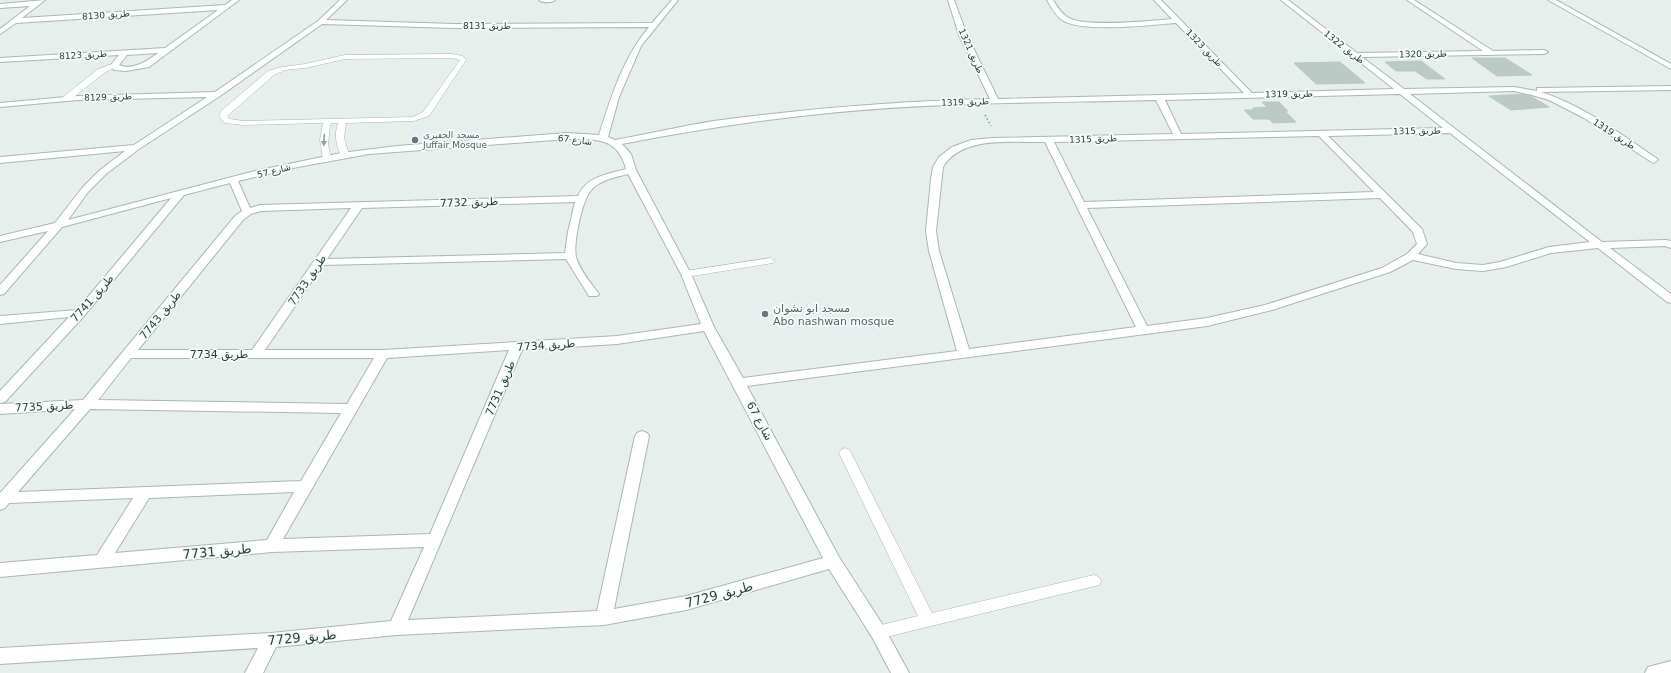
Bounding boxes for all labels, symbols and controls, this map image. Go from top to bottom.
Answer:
street label: طريق 8130 [82,8,130,22]
street label: طريق 8131 [463,21,511,31]
street label: طريق 1321 [957,27,985,75]
street label: طريق 1323 [1184,27,1224,69]
street label: طريق 1322 [1322,28,1366,66]
street label: طريق 8123 [59,49,107,61]
street label: طريق 1320 [1399,49,1447,59]
street label: طريق 1319 [1265,89,1313,99]
street label: طريق 8129 [84,91,132,103]
street label: طريق 1319 [941,96,989,108]
street label: طريق 1319 [1591,117,1637,151]
street label: طريق 1315 [1393,126,1441,136]
place label: مسجد الجفيري Juffair Mosque [422,130,488,150]
street label: شارع 67 [557,133,593,147]
street label: طريق 1315 [1069,133,1117,145]
one-way arrow [321,134,327,147]
marker: مسجد الجفيري Juffair Mosque [410,135,420,145]
street label: شارع 57 [256,162,292,180]
street label: طريق 7732 [440,195,499,211]
street label: طريق 7733 [286,252,330,309]
street label: طريق 7741 [68,272,117,325]
street label: طريق 7743 [137,288,185,343]
place label: مسجد ابو نشوان Abo nashwan mosque [773,302,894,328]
marker: مسجد ابو نشوان Abo nashwan mosque [760,309,770,319]
street label: طريق 7734 [516,337,576,355]
street label: طريق 7734 [190,348,249,362]
street label: طريق 7731 [483,358,519,418]
street label: طريق 7735 [14,398,74,416]
street label: شارع 67 [744,400,775,443]
street label: طريق 7731 [182,541,252,563]
street label: طريق 7729 [684,578,755,612]
street label: طريق 7729 [267,627,337,649]

